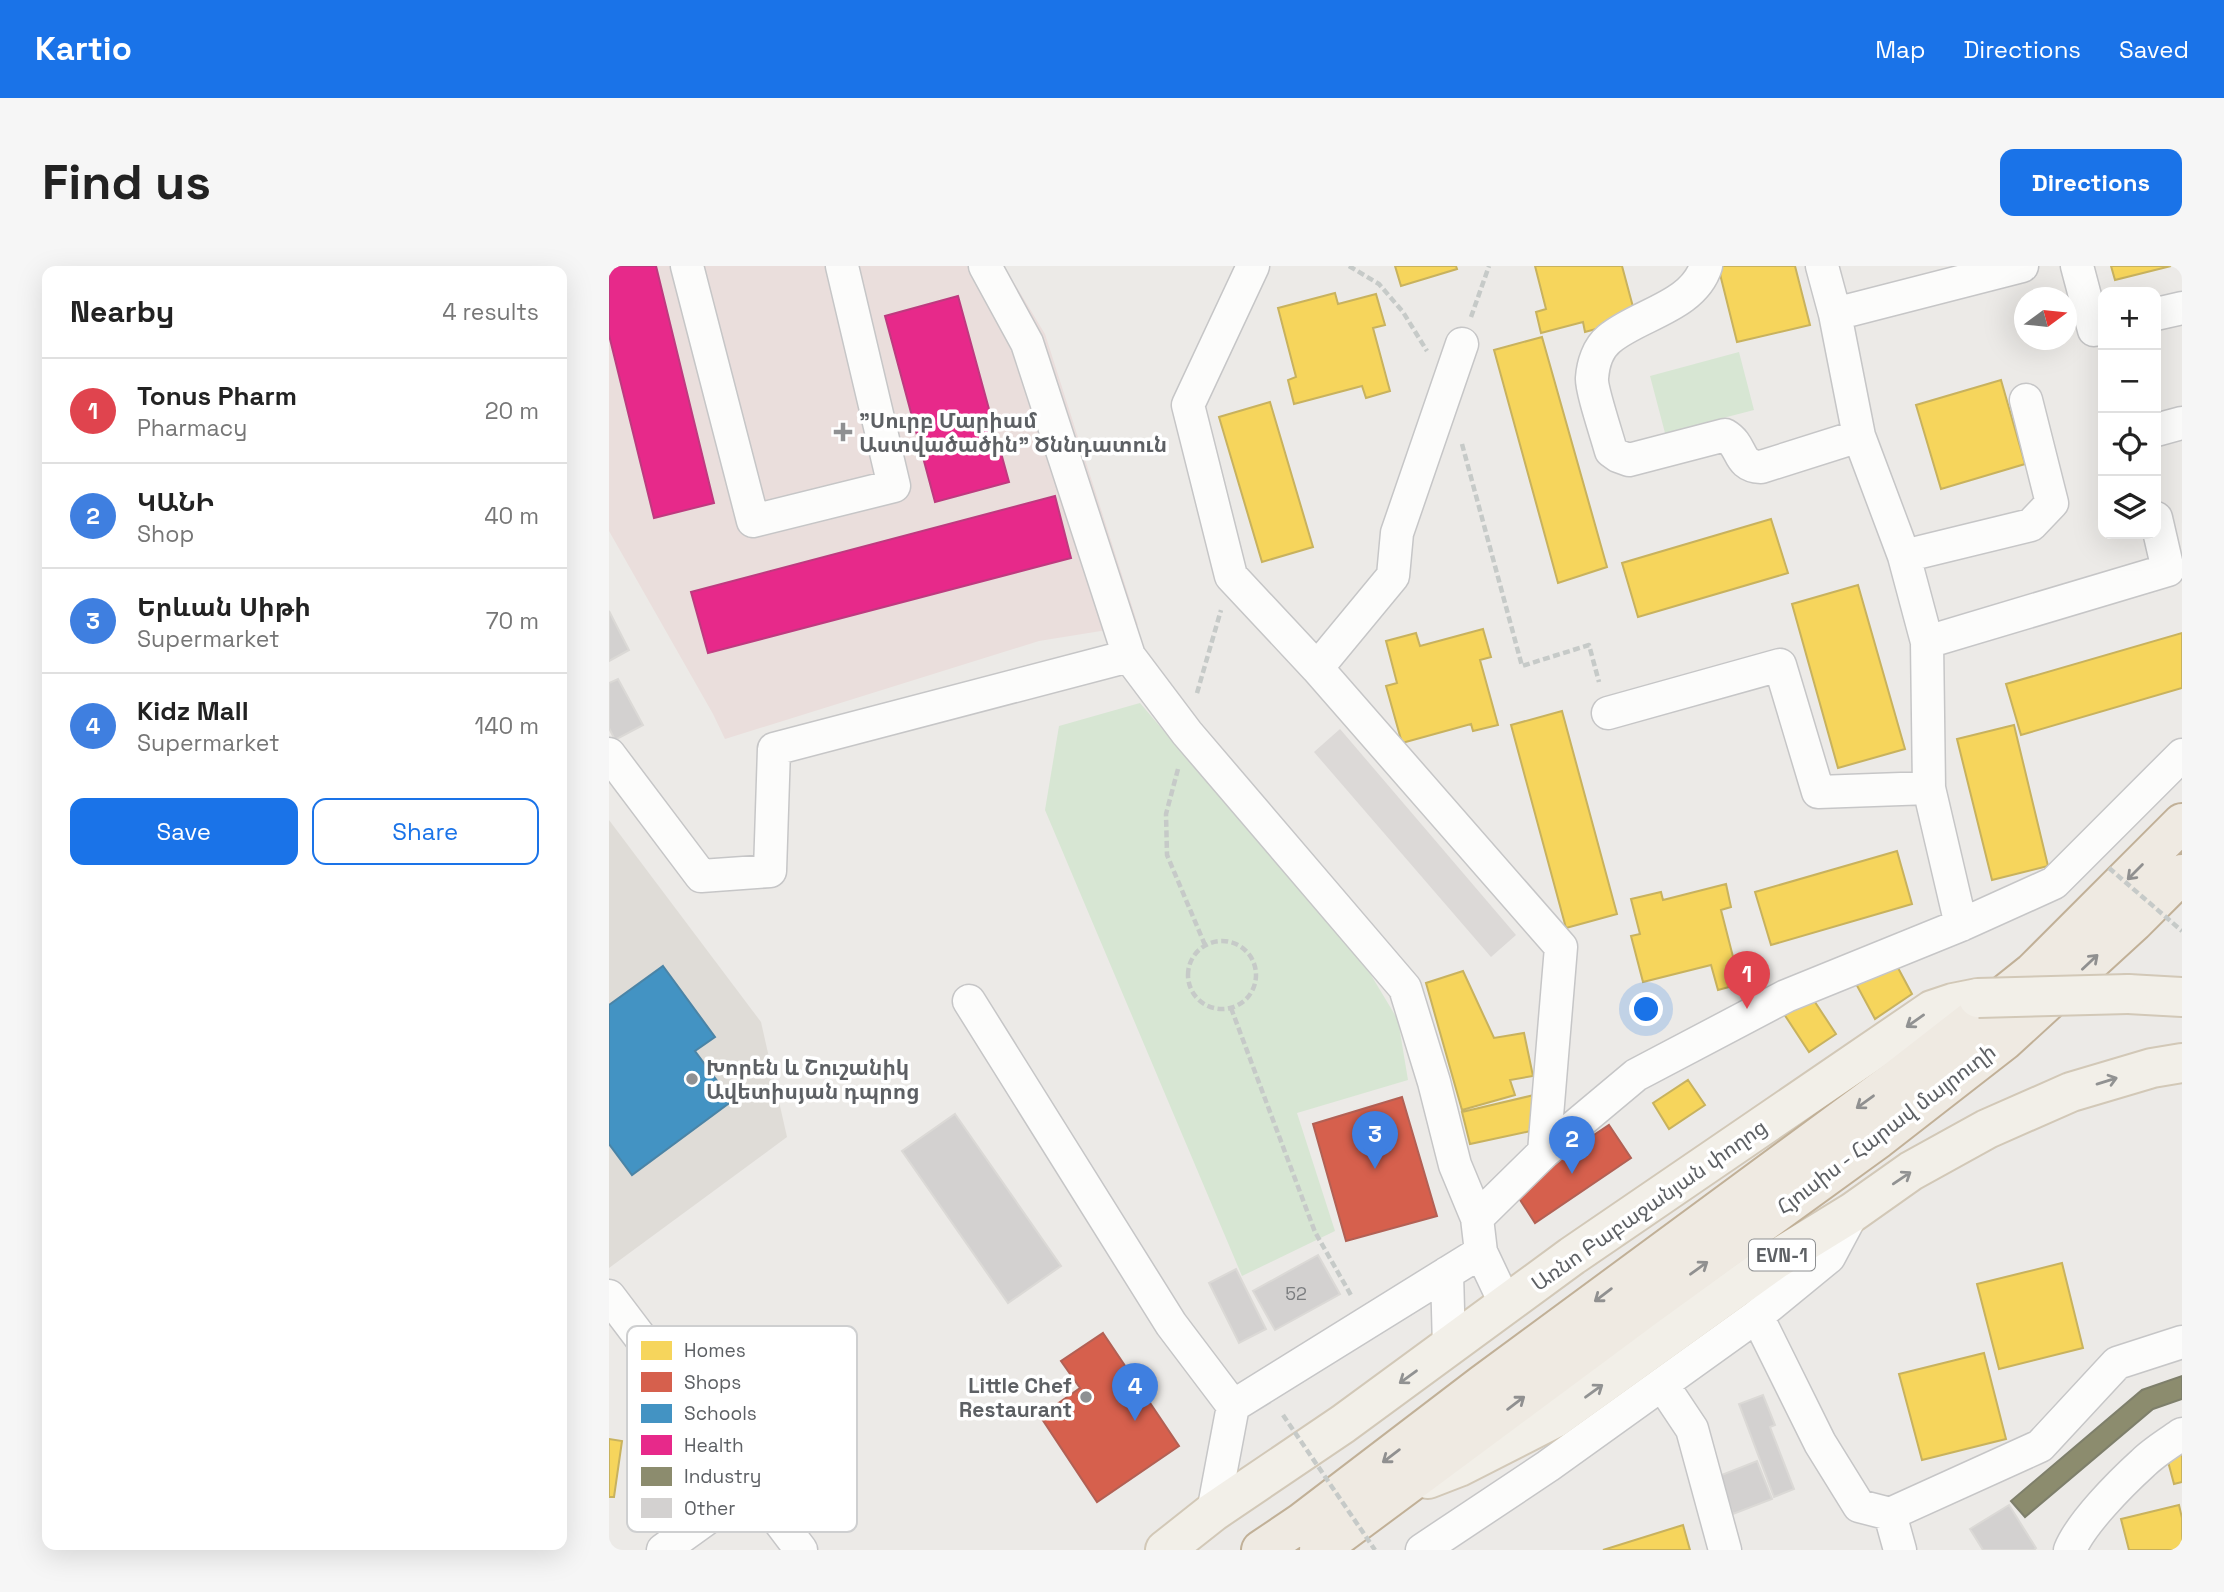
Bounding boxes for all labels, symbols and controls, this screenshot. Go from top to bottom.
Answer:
text: Kartio [35,28,132,70]
text: Map [1875,34,1925,65]
text: Directions [1963,34,2081,65]
text: Saved [2119,34,2189,65]
button: Directions [2000,149,2182,216]
text: Find us [42,151,211,213]
north arrow [2014,287,2077,350]
map controls [2098,287,2161,539]
button: + [2098,287,2161,350]
text: Nearby [70,292,174,331]
text: 4 results [442,297,539,327]
button: − [2098,350,2161,413]
text: Tonus Pharm [137,379,297,413]
text: 1 [88,396,98,426]
text: 20 m [485,396,539,426]
place label: "Սուրբ Մարիամ Աստվածածին" Ծննդատուն [859,407,1167,458]
text: Pharmacy [137,413,247,443]
button: locate [2098,413,2161,476]
marker: "Սուրբ Մարիամ Աստվածածին" Ծննդատուն [833,422,853,442]
button: layers [2098,476,2161,539]
text: ԿԱՆԻ [137,485,215,519]
text: 2 [86,501,100,531]
text: 40 m [484,501,539,531]
text: Shop [137,519,194,549]
text: Երևան Սիթի [137,590,311,624]
text: 3 [86,606,100,636]
text: 70 m [486,606,539,636]
text: Supermarket [137,624,279,654]
text: Kidz Mall [137,694,249,728]
text: 4 [86,711,100,741]
text: 140 m [475,711,539,741]
text: Supermarket [137,728,279,758]
button: Save [70,798,298,865]
button: Share [312,798,539,865]
one-way arrow [2126,864,2143,881]
pin: 1 [1724,951,1770,1009]
one-way arrow [2081,954,2098,971]
your location [1629,992,1663,1026]
one-way arrow [1906,1014,1925,1028]
street label: Հյուսիս - Հարավ մայրուղի [1771,1038,2001,1220]
place label: Խորեն և Շուշանիկ Ավետիսյան դպրոց [706,1054,920,1105]
marker: Խորեն և Շուշանիկ Ավետիսյան դպրոց [684,1071,700,1087]
one-way arrow [2096,1074,2118,1087]
one-way arrow [1856,1094,1875,1109]
pin: 3 [1352,1111,1398,1169]
street label: Առնո Բաբաջանյան փողոց [1526,1113,1772,1297]
pin: 2 [1549,1116,1595,1174]
one-way arrow [1891,1170,1911,1184]
road number: EVN-1 [1749,1239,1815,1270]
one-way arrow [1689,1261,1708,1275]
house number: 52 [1285,1282,1307,1305]
one-way arrow [1594,1288,1613,1302]
legend [627,1326,857,1532]
text: Homes [684,1338,746,1363]
pin: 4 [1112,1363,1158,1421]
text: Shops [684,1370,741,1395]
one-way arrow [1399,1370,1418,1384]
place label: Little Chef Restaurant [959,1372,1072,1423]
one-way arrow [1584,1383,1603,1398]
marker: Little Chef Restaurant [1078,1389,1094,1405]
one-way arrow [1506,1396,1525,1411]
text: Schools [684,1401,757,1426]
text: Health [684,1433,744,1458]
one-way arrow [1382,1449,1400,1464]
text: Industry [684,1464,761,1489]
text: Other [684,1496,736,1521]

